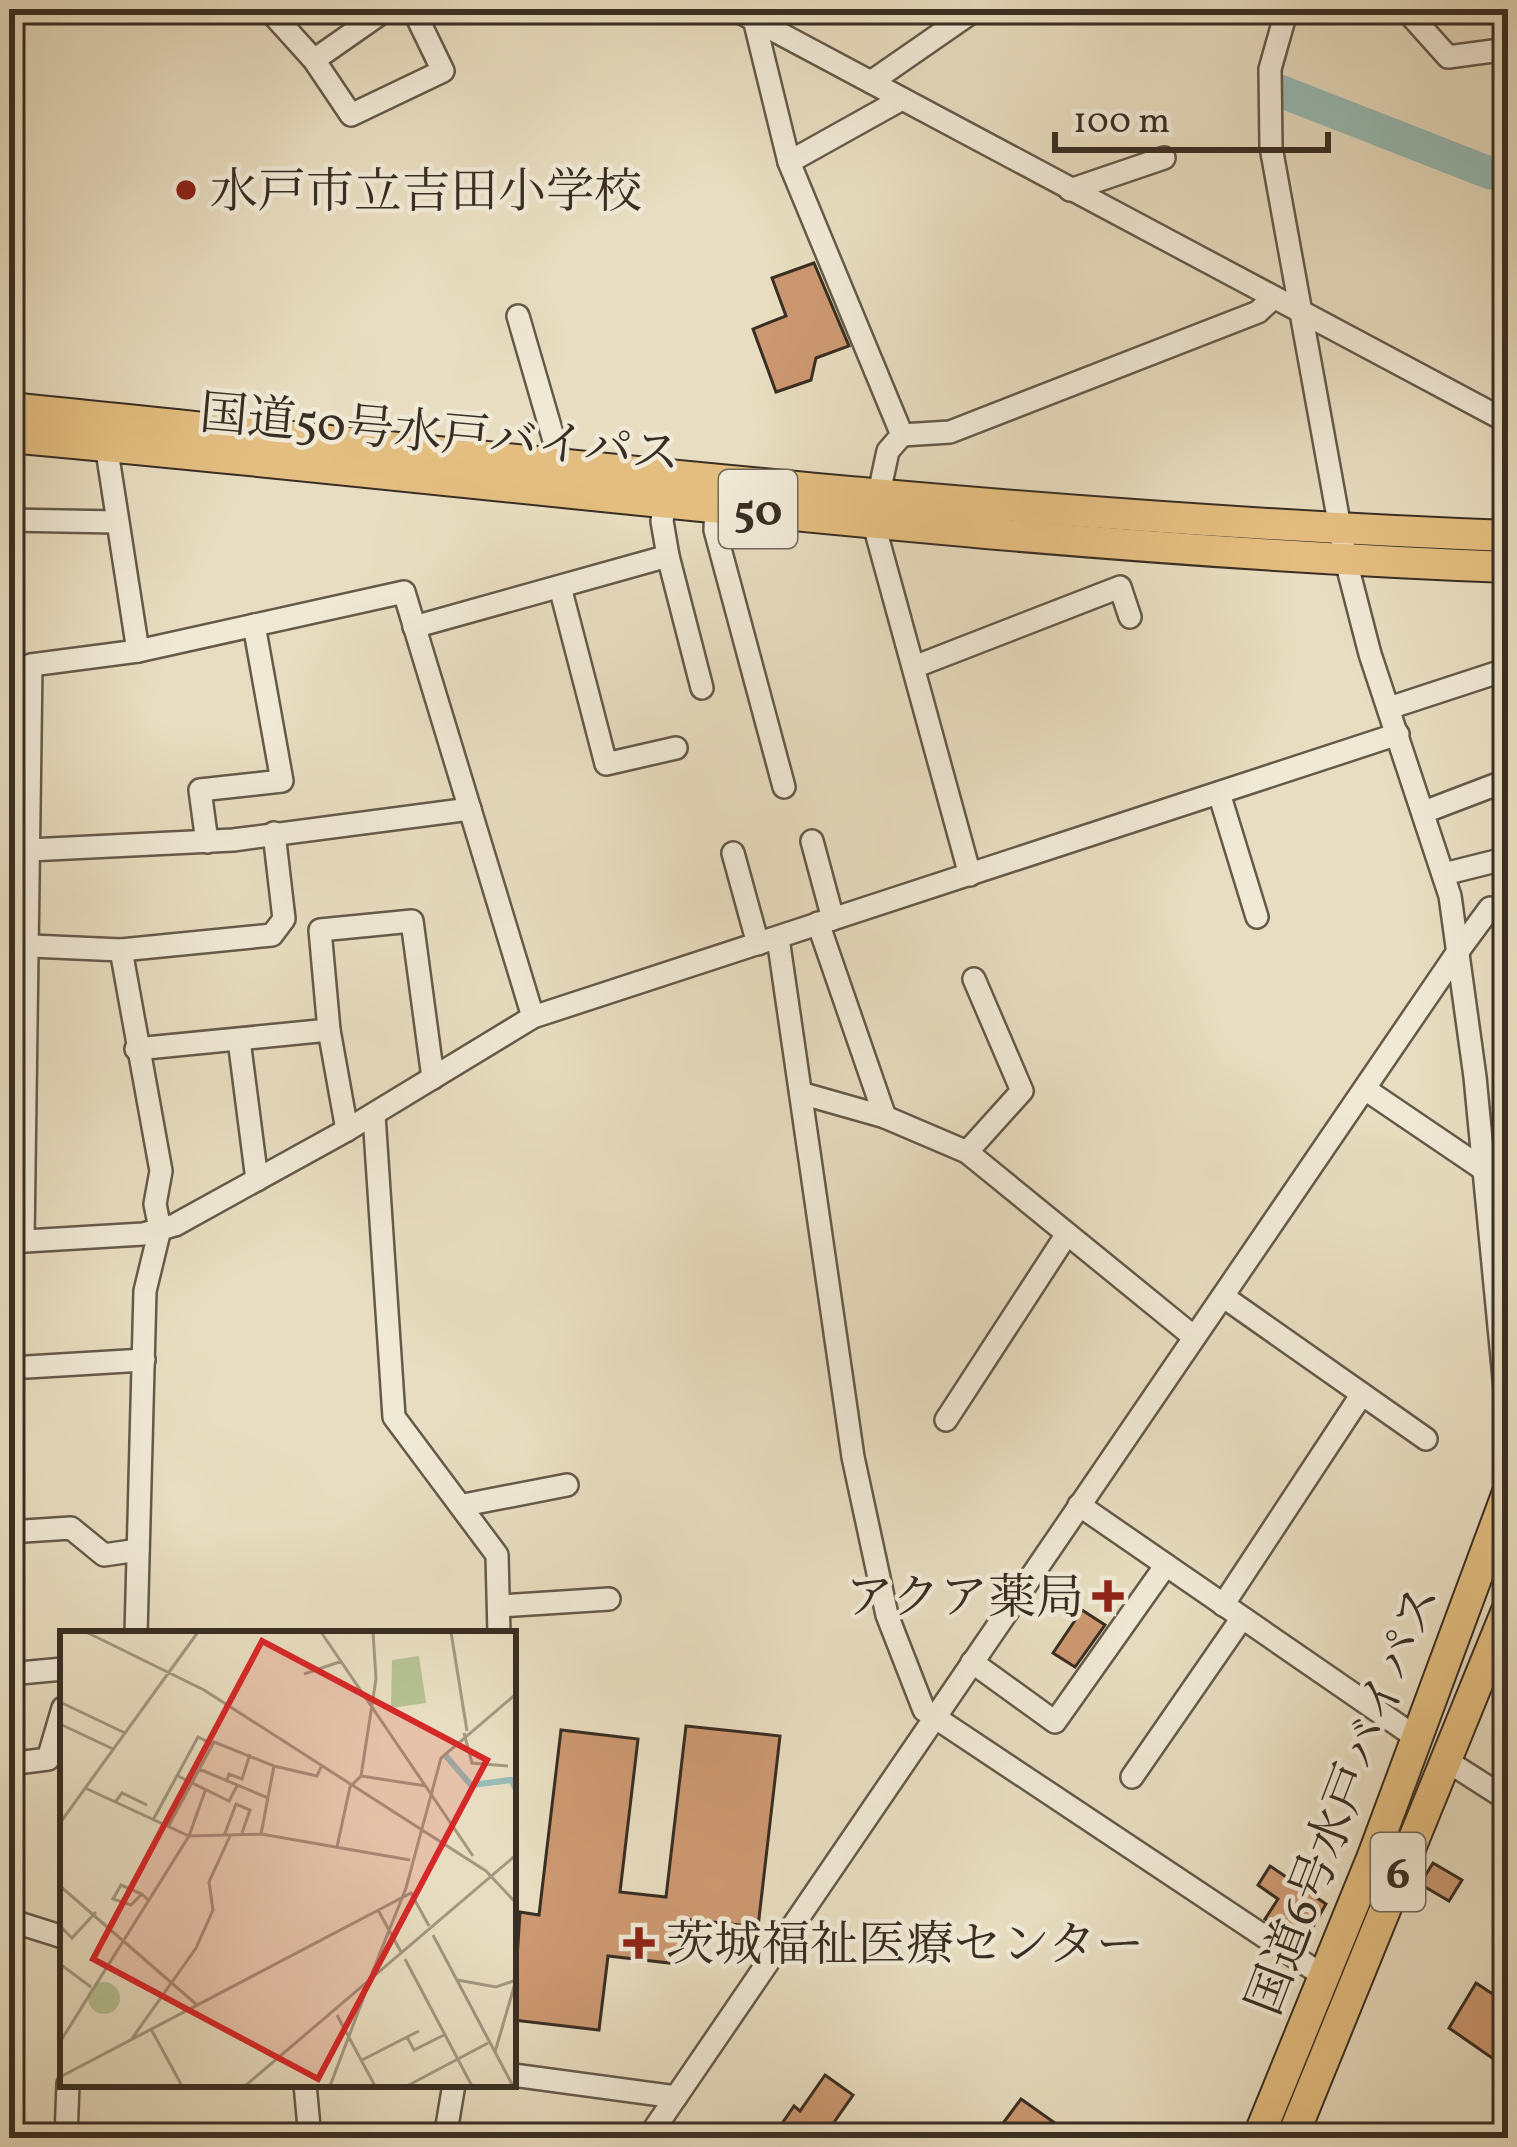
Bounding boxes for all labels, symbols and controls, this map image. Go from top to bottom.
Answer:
scale bar [1055,78,1328,152]
text: 100 m [1073,98,1170,148]
place label: 水戸市立吉田小学校 [210,161,642,228]
marker: 水戸市立吉田小学校 [173,177,199,203]
street label: 国道50号水戸バイパス [197,382,683,491]
road number: 50 [719,470,797,548]
place label: アクア薬局 [845,1567,1084,1634]
street label: 国道6号水戸バイパス [1233,1576,1451,2022]
marker: アクア薬局 [1095,1583,1121,1609]
inset map [60,1631,516,2087]
road number: 6 [1371,1833,1425,1911]
place label: 茨城福祉医療センター [666,1914,1144,1981]
marker: 茨城福祉医療センター [623,1927,655,1959]

